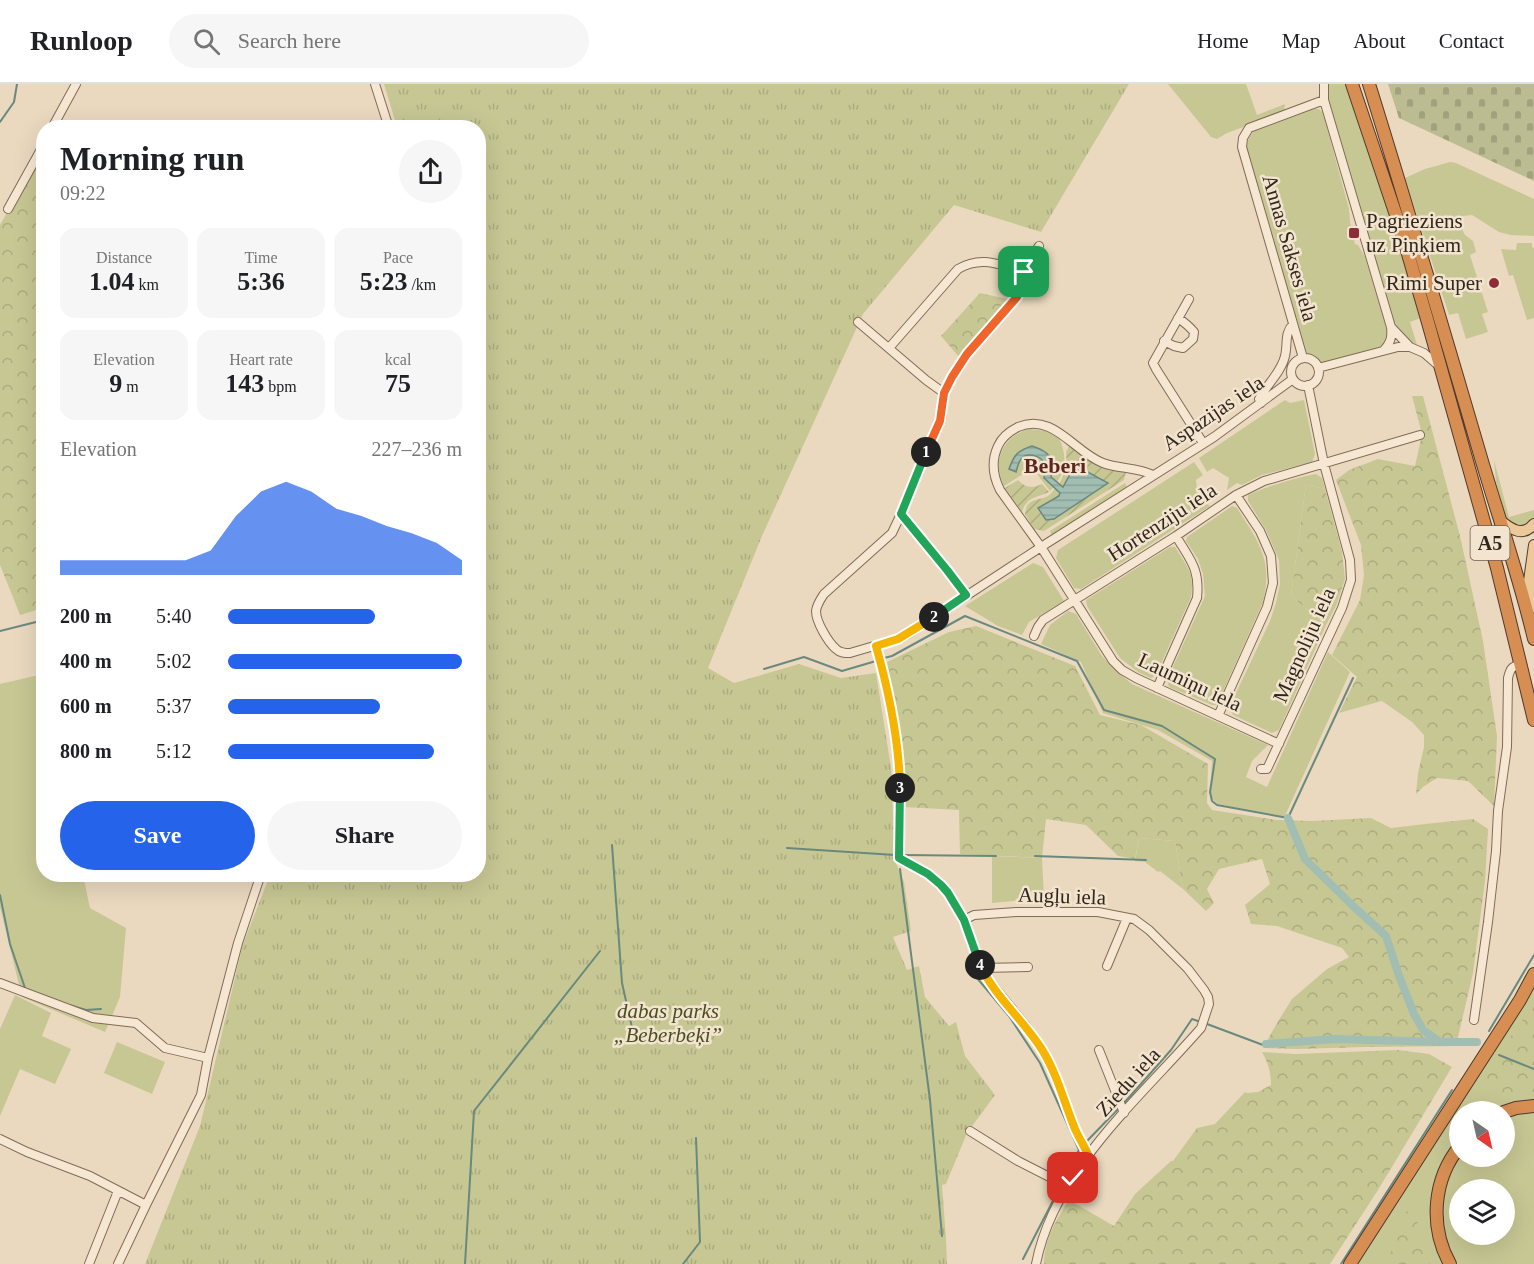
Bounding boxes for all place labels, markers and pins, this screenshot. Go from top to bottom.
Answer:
place label: Pagrieziens uz Piņķiem [1366,209,1463,257]
marker: Pagrieziens uz Piņķiem [1347,226,1361,240]
pin [998,246,1049,297]
place label: Rimi Super [1386,271,1482,295]
marker: Rimi Super [1487,276,1501,290]
pin: 1 [911,437,941,467]
pin: 2 [919,602,949,632]
pin: 3 [885,773,915,803]
pin: 4 [965,950,995,980]
pin [1047,1152,1098,1203]

